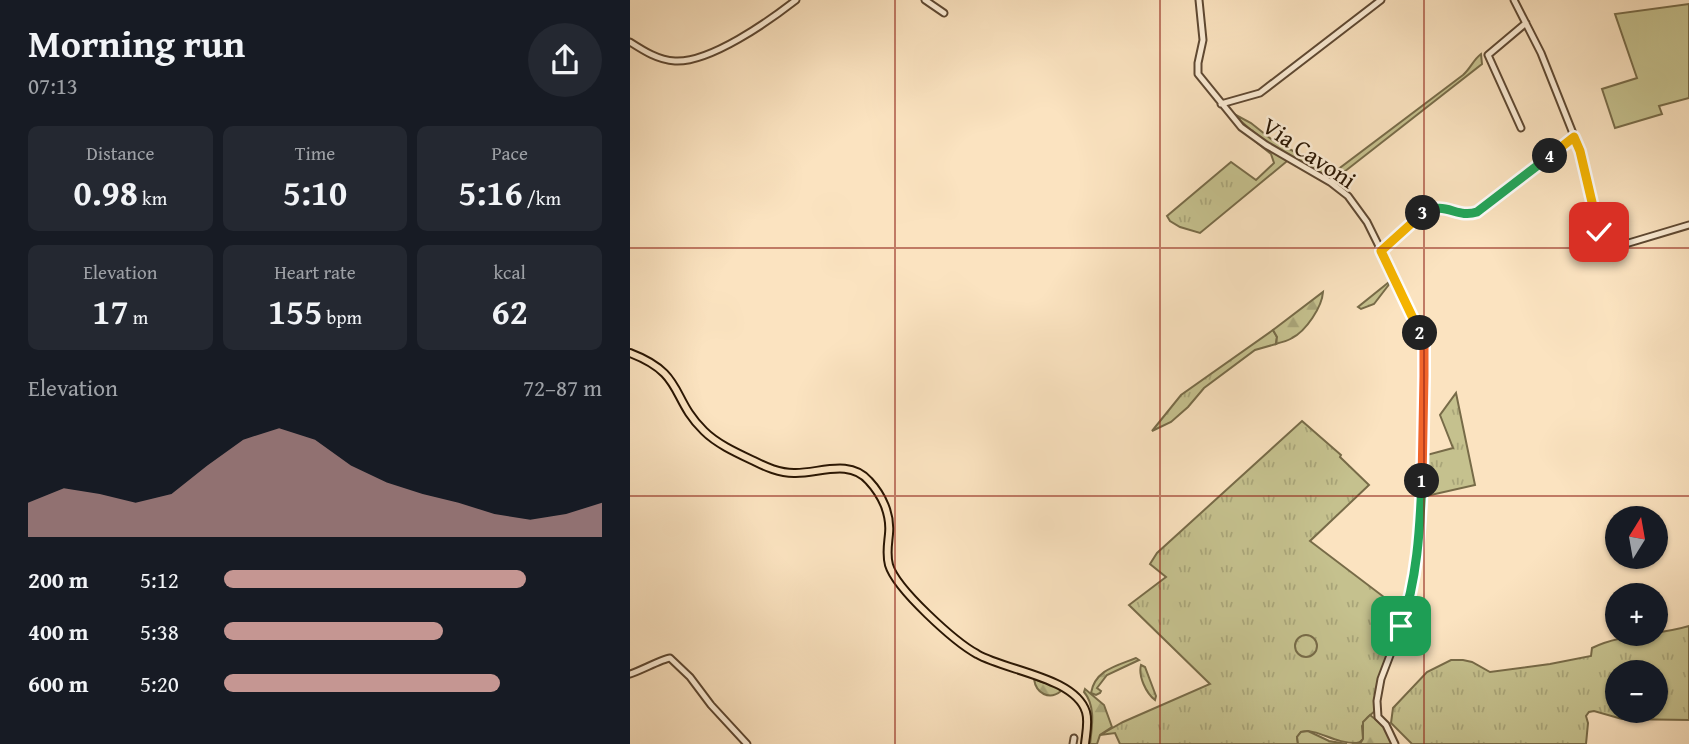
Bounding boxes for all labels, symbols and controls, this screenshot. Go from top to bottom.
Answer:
text: Morning run [28,15,245,71]
button: share [528,23,602,97]
text: 07:13 [28,69,78,102]
street label: Via Cavoni [1255,108,1364,197]
pin: 4 [1532,138,1567,174]
text: Distance [86,139,154,167]
text: Time [295,139,335,167]
text: Pace [491,139,528,167]
text: 4 [1545,141,1554,169]
text: 0.98 [74,167,138,218]
text: 5:10 [283,167,347,218]
text: 5:16 [458,167,523,218]
text: km [138,184,167,212]
text: /km [523,184,561,212]
pin: 3 [1406,196,1440,230]
text: 3 [1418,198,1427,226]
pin [1569,202,1629,262]
icon: check [1580,213,1618,251]
text: Elevation [83,258,158,286]
text: Heart rate [274,258,356,286]
text: kcal [493,258,526,286]
text: 17 [92,286,129,337]
text: 155 [268,286,322,337]
text: 62 [492,286,528,337]
text: m [129,303,148,331]
text: bpm [322,303,362,331]
pin: 2 [1402,316,1438,350]
text: 2 [1415,318,1424,346]
text: Elevation [28,371,118,404]
text: 72–87 m [523,371,602,404]
pin: 1 [1404,463,1440,498]
text: 1 [1417,466,1426,494]
north arrow [1605,506,1668,569]
map controls [1605,506,1668,723]
text: 200 m [28,563,89,596]
text: 5:12 [140,563,179,596]
button: + [1605,583,1668,646]
pin [1371,596,1431,656]
icon: arrive [1382,607,1420,645]
text: 400 m [28,615,89,648]
text: 5:38 [140,615,179,648]
button: − [1605,660,1668,723]
text: 600 m [28,667,89,700]
text: 5:20 [140,667,179,700]

